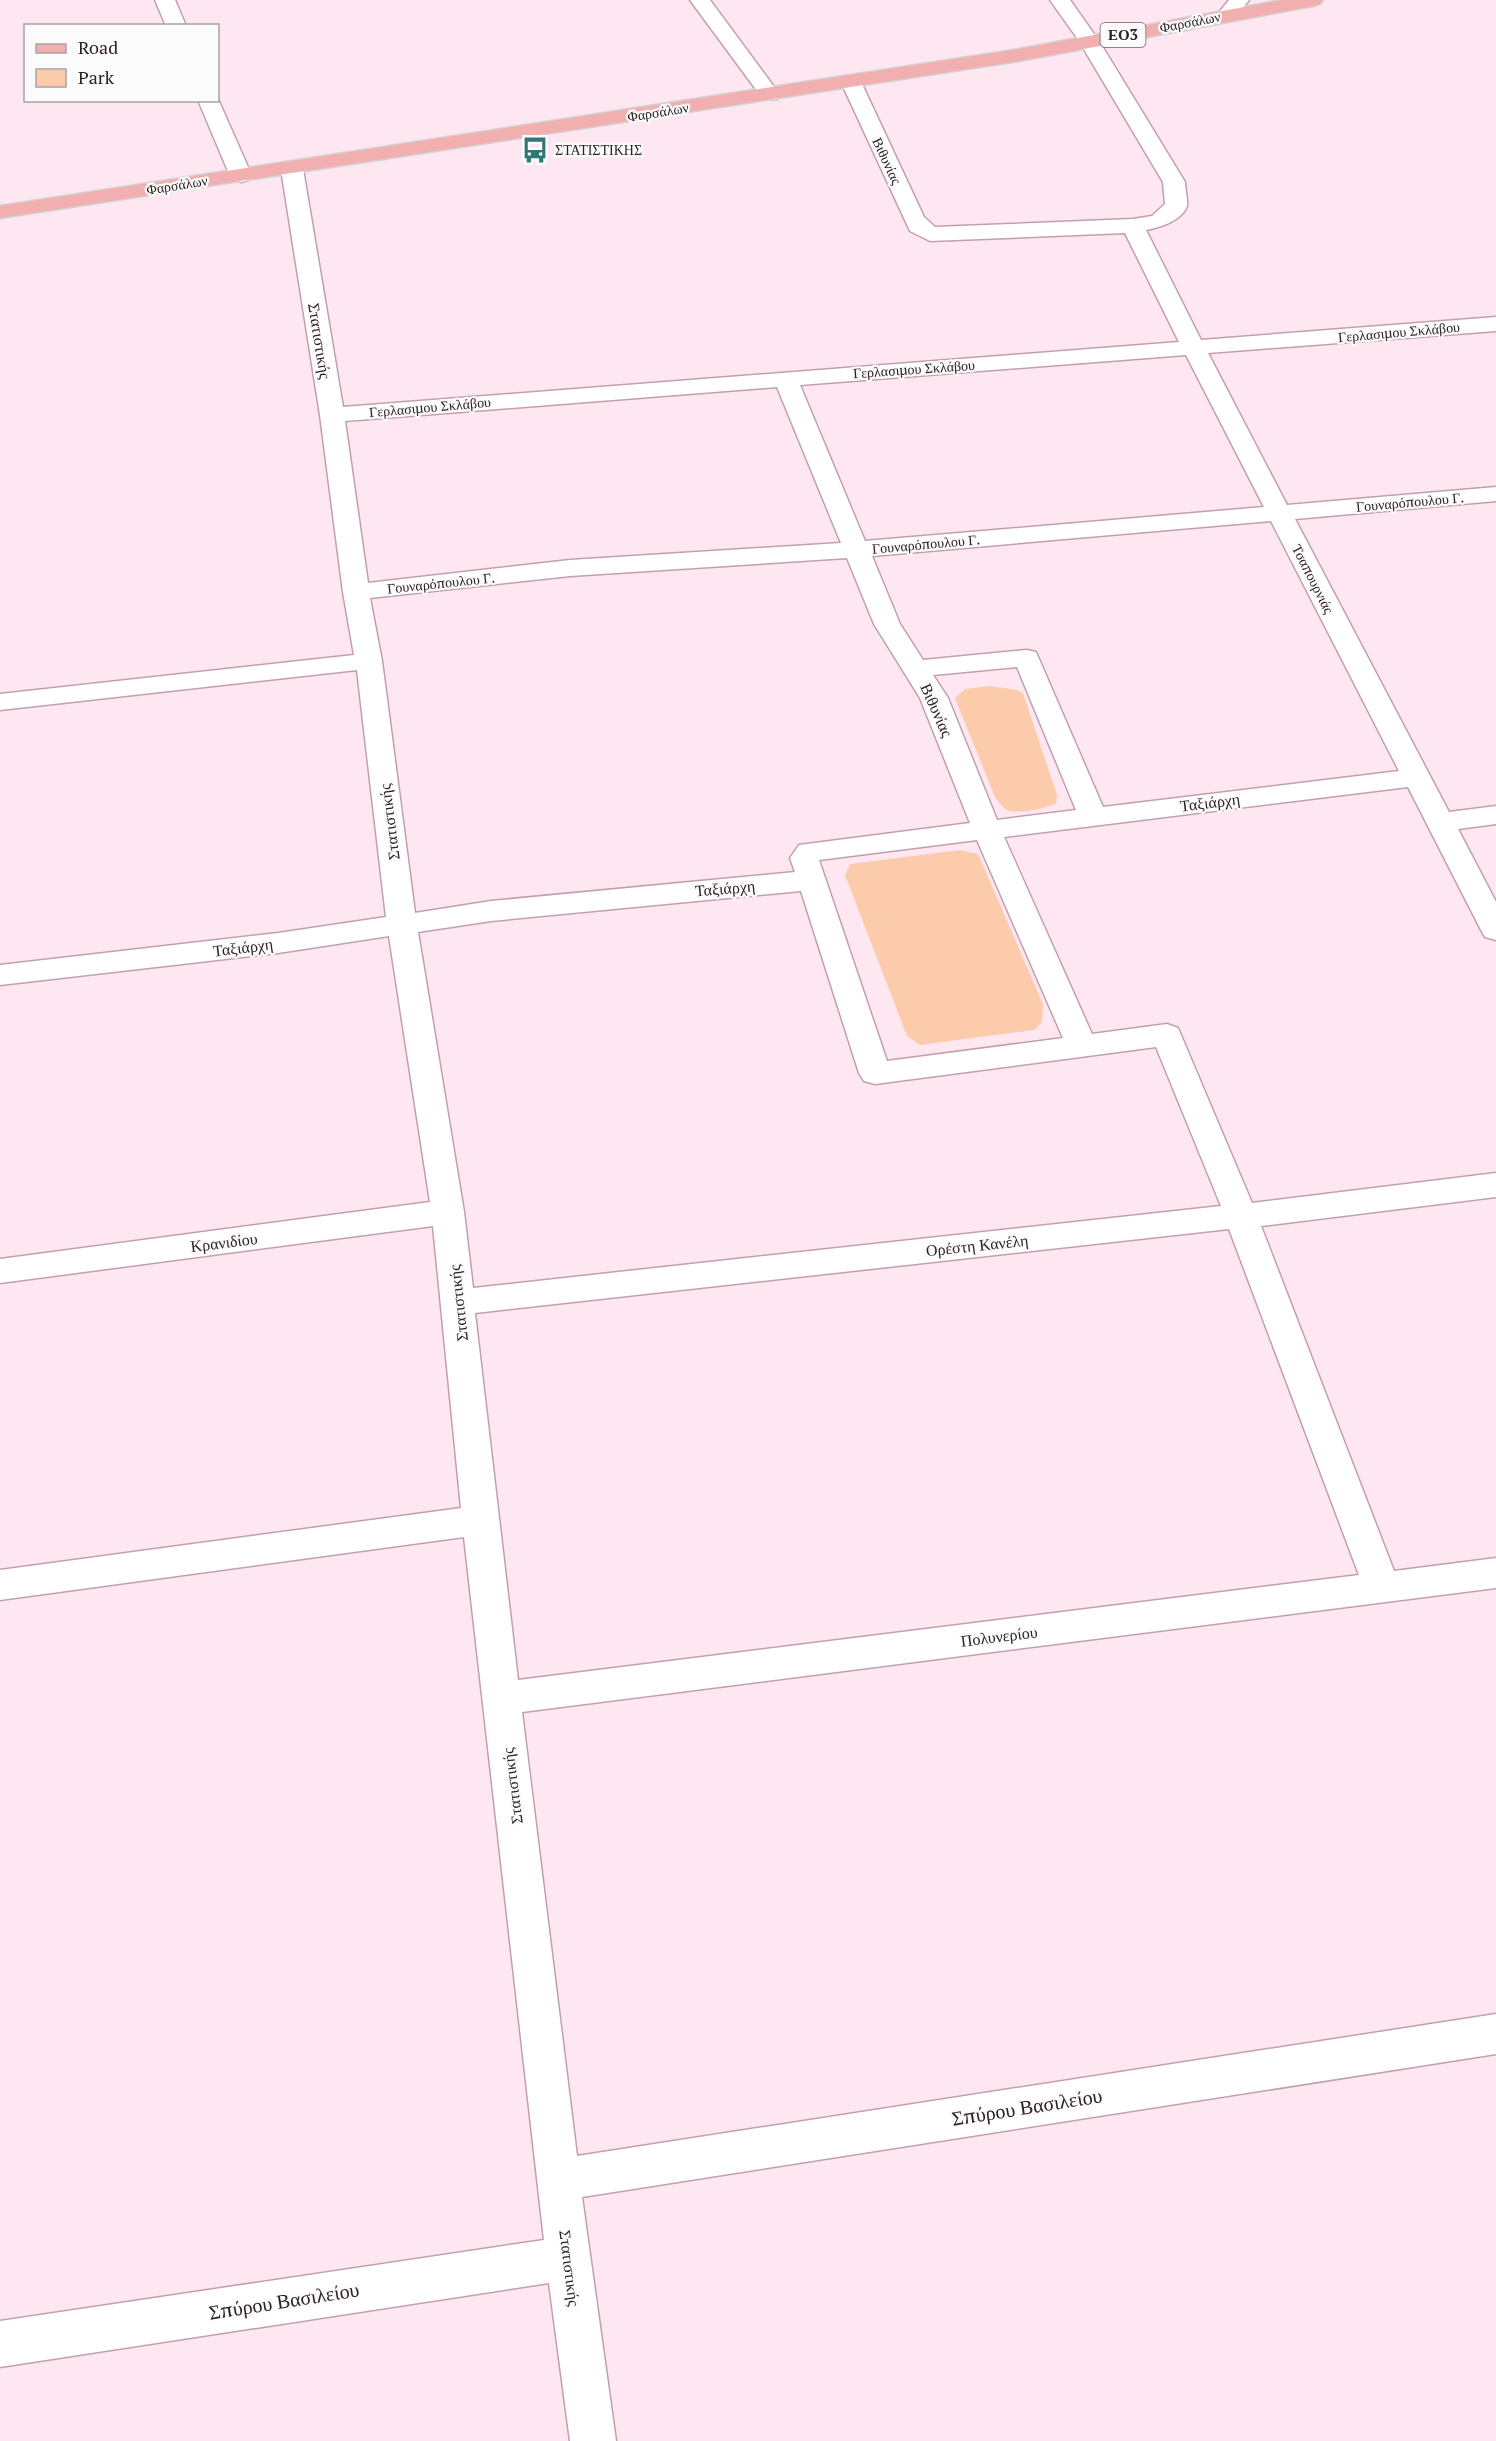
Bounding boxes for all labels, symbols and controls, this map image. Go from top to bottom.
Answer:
street label: Φαρσάλων [1158,6,1222,37]
road number: ΕΟ3 [1100,23,1146,47]
legend [24,24,219,102]
text: Road [78,35,118,59]
text: Park [78,65,115,89]
street label: Φαρσάλων [626,97,690,126]
street label: Βιθυνίας [868,134,907,188]
bus stop icon: ΣΤΑΤΙΣΤΙΚΗΣ [520,135,550,165]
place label: ΣΤΑΤΙΣΤΙΚΗΣ [555,140,642,159]
street label: Φαρσάλων [145,170,209,199]
street label: Στατιστικής [303,301,337,381]
street label: Γερλασιμου Σκλάβου [1337,317,1461,346]
street label: Γερλασιμου Σκλάβου [852,355,976,382]
street label: Γερλασιμου Σκλάβου [368,392,492,421]
street label: Γουναρόπουλου Γ. [1355,487,1465,516]
street label: Γουναρόπουλου Γ. [871,529,981,558]
street label: Τσαπουρνιάς [1288,541,1339,617]
street label: Γουναρόπουλου Γ. [386,567,496,598]
street label: Βιθυνίας [915,680,959,741]
street label: Στατιστικής [373,782,405,861]
street label: Ταξιάρχη [1179,787,1241,817]
street label: Ταξιάρχη [694,874,756,902]
street label: Ταξιάρχη [212,932,274,962]
street label: Κρανιδίου [189,1227,259,1257]
street label: Ορέστη Κανέλη [925,1229,1029,1261]
street label: Στατιστικής [443,1263,473,1342]
street label: Πολυνερίου [959,1620,1039,1652]
street label: Στατιστικής [496,1746,528,1825]
street label: Σπύρου Βασιλείου [950,2081,1104,2132]
street label: Στατιστικής [554,2229,586,2308]
street label: Σπύρου Βασιλείου [207,2275,361,2326]

